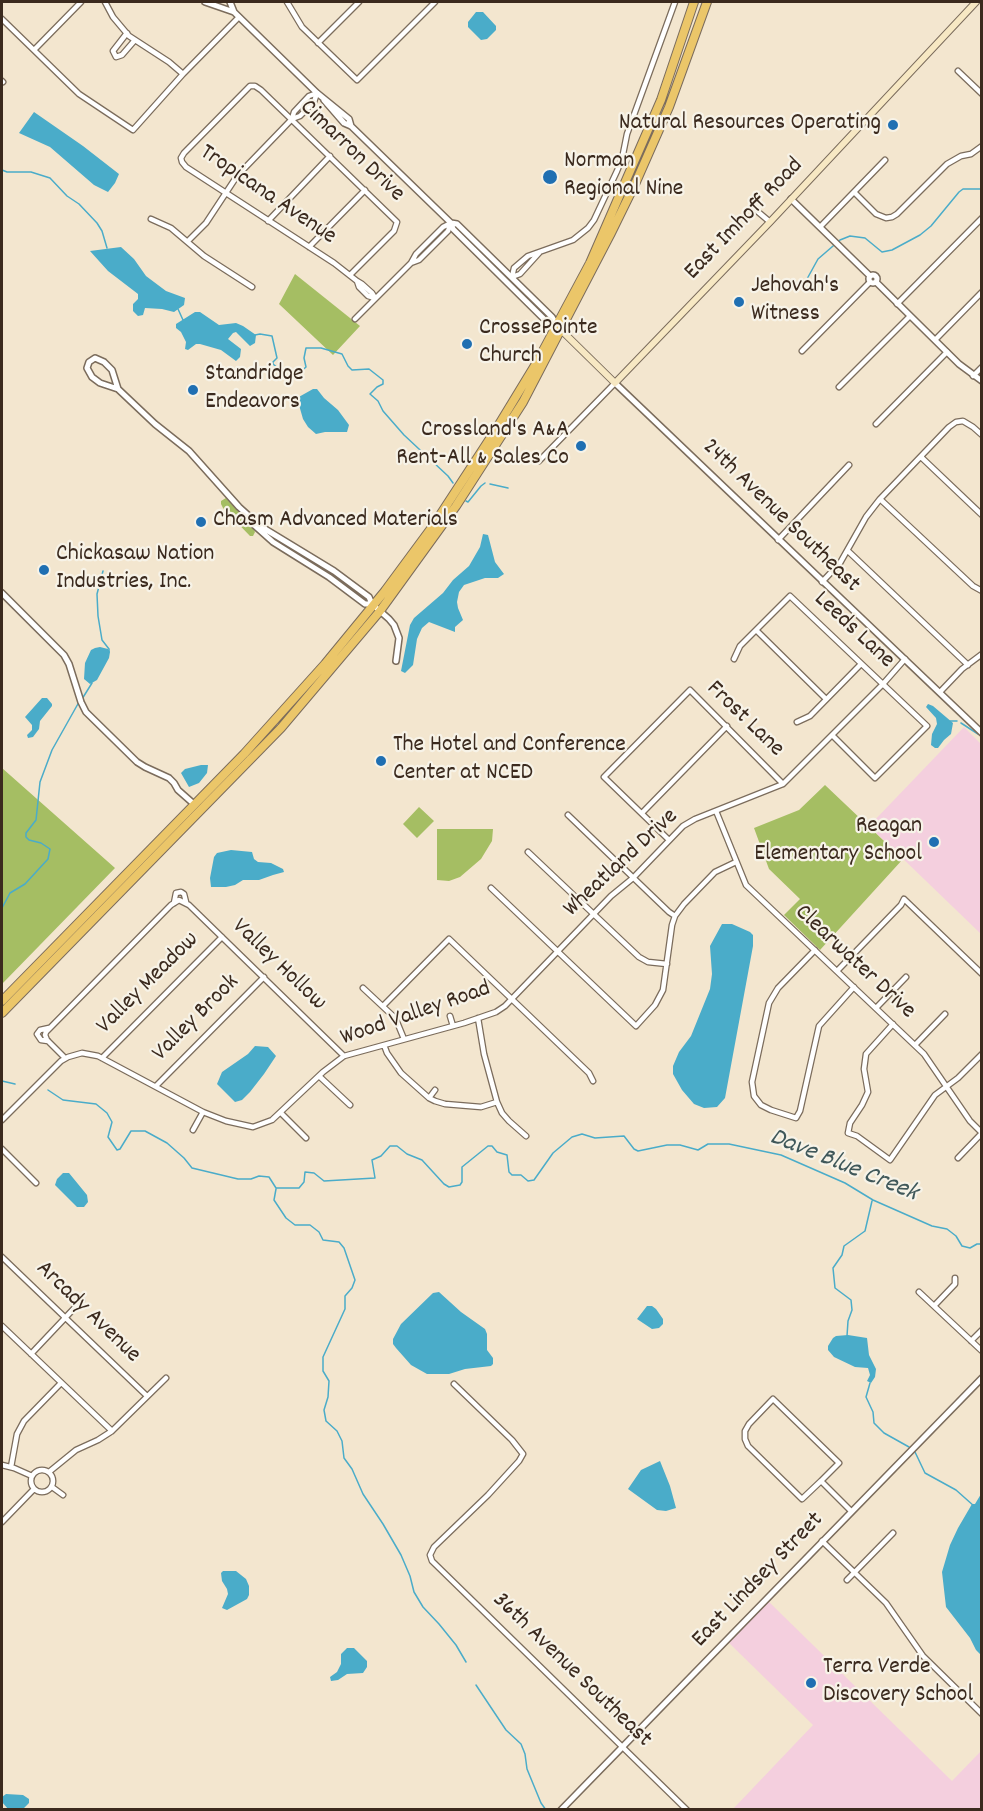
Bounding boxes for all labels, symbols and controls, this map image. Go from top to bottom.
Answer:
street label: Cimarron Drive [292,95,410,209]
place label: Natural Resources Operating [619,111,881,139]
marker: Natural Resources Operating [886,118,900,132]
street label: Tropicana Avenue [193,140,341,252]
place label: Norman Regional Nine [564,149,683,205]
street label: East Imhoff Road [679,153,811,287]
marker: Norman Regional Nine [541,168,559,186]
place label: Jehovah's Witness [751,274,839,330]
marker: Jehovah's Witness [732,295,746,309]
place label: CrossePointe Church [479,316,598,372]
marker: CrossePointe Church [460,337,474,351]
place label: Standridge Endeavors [205,362,304,418]
marker: Standridge Endeavors [186,383,200,397]
place label: Crossland's A&A Rent-All & Sales Co [396,418,569,474]
street label: 24th Avenue Southeast [695,434,865,600]
marker: Crossland's A&A Rent-All & Sales Co [574,439,588,453]
place label: Chasm Advanced Materials [213,508,458,536]
marker: Chasm Advanced Materials [194,515,208,529]
place label: Chickasaw Nation Industries, Inc. [56,542,214,598]
marker: Chickasaw Nation Industries, Inc. [37,563,51,577]
street label: Leeds Lane [806,586,900,676]
street label: Frost Lane [699,676,789,764]
place label: The Hotel and Conference Center at NCED [393,733,626,789]
marker: The Hotel and Conference Center at NCED [374,754,388,768]
street label: Wheatland Drive [559,804,685,924]
place label: Reagan Elementary School [754,814,922,870]
marker: Reagan Elementary School [927,835,941,849]
street label: Clearwater Drive [787,900,921,1026]
street label: Valley Hollow [225,914,331,1018]
street label: Valley Meadow [92,927,206,1041]
street label: Valley Brook [147,969,247,1069]
street label: Wood Valley Road [337,976,495,1054]
water label: Dave Blue Creek [764,1123,922,1211]
street label: Arcady Avenue [28,1256,146,1370]
street label: East Lindsey Street [687,1507,831,1655]
street label: 36th Avenue Southeast [485,1587,657,1755]
place label: Terra Verde Discovery School [823,1655,973,1711]
marker: Terra Verde Discovery School [804,1676,818,1690]

